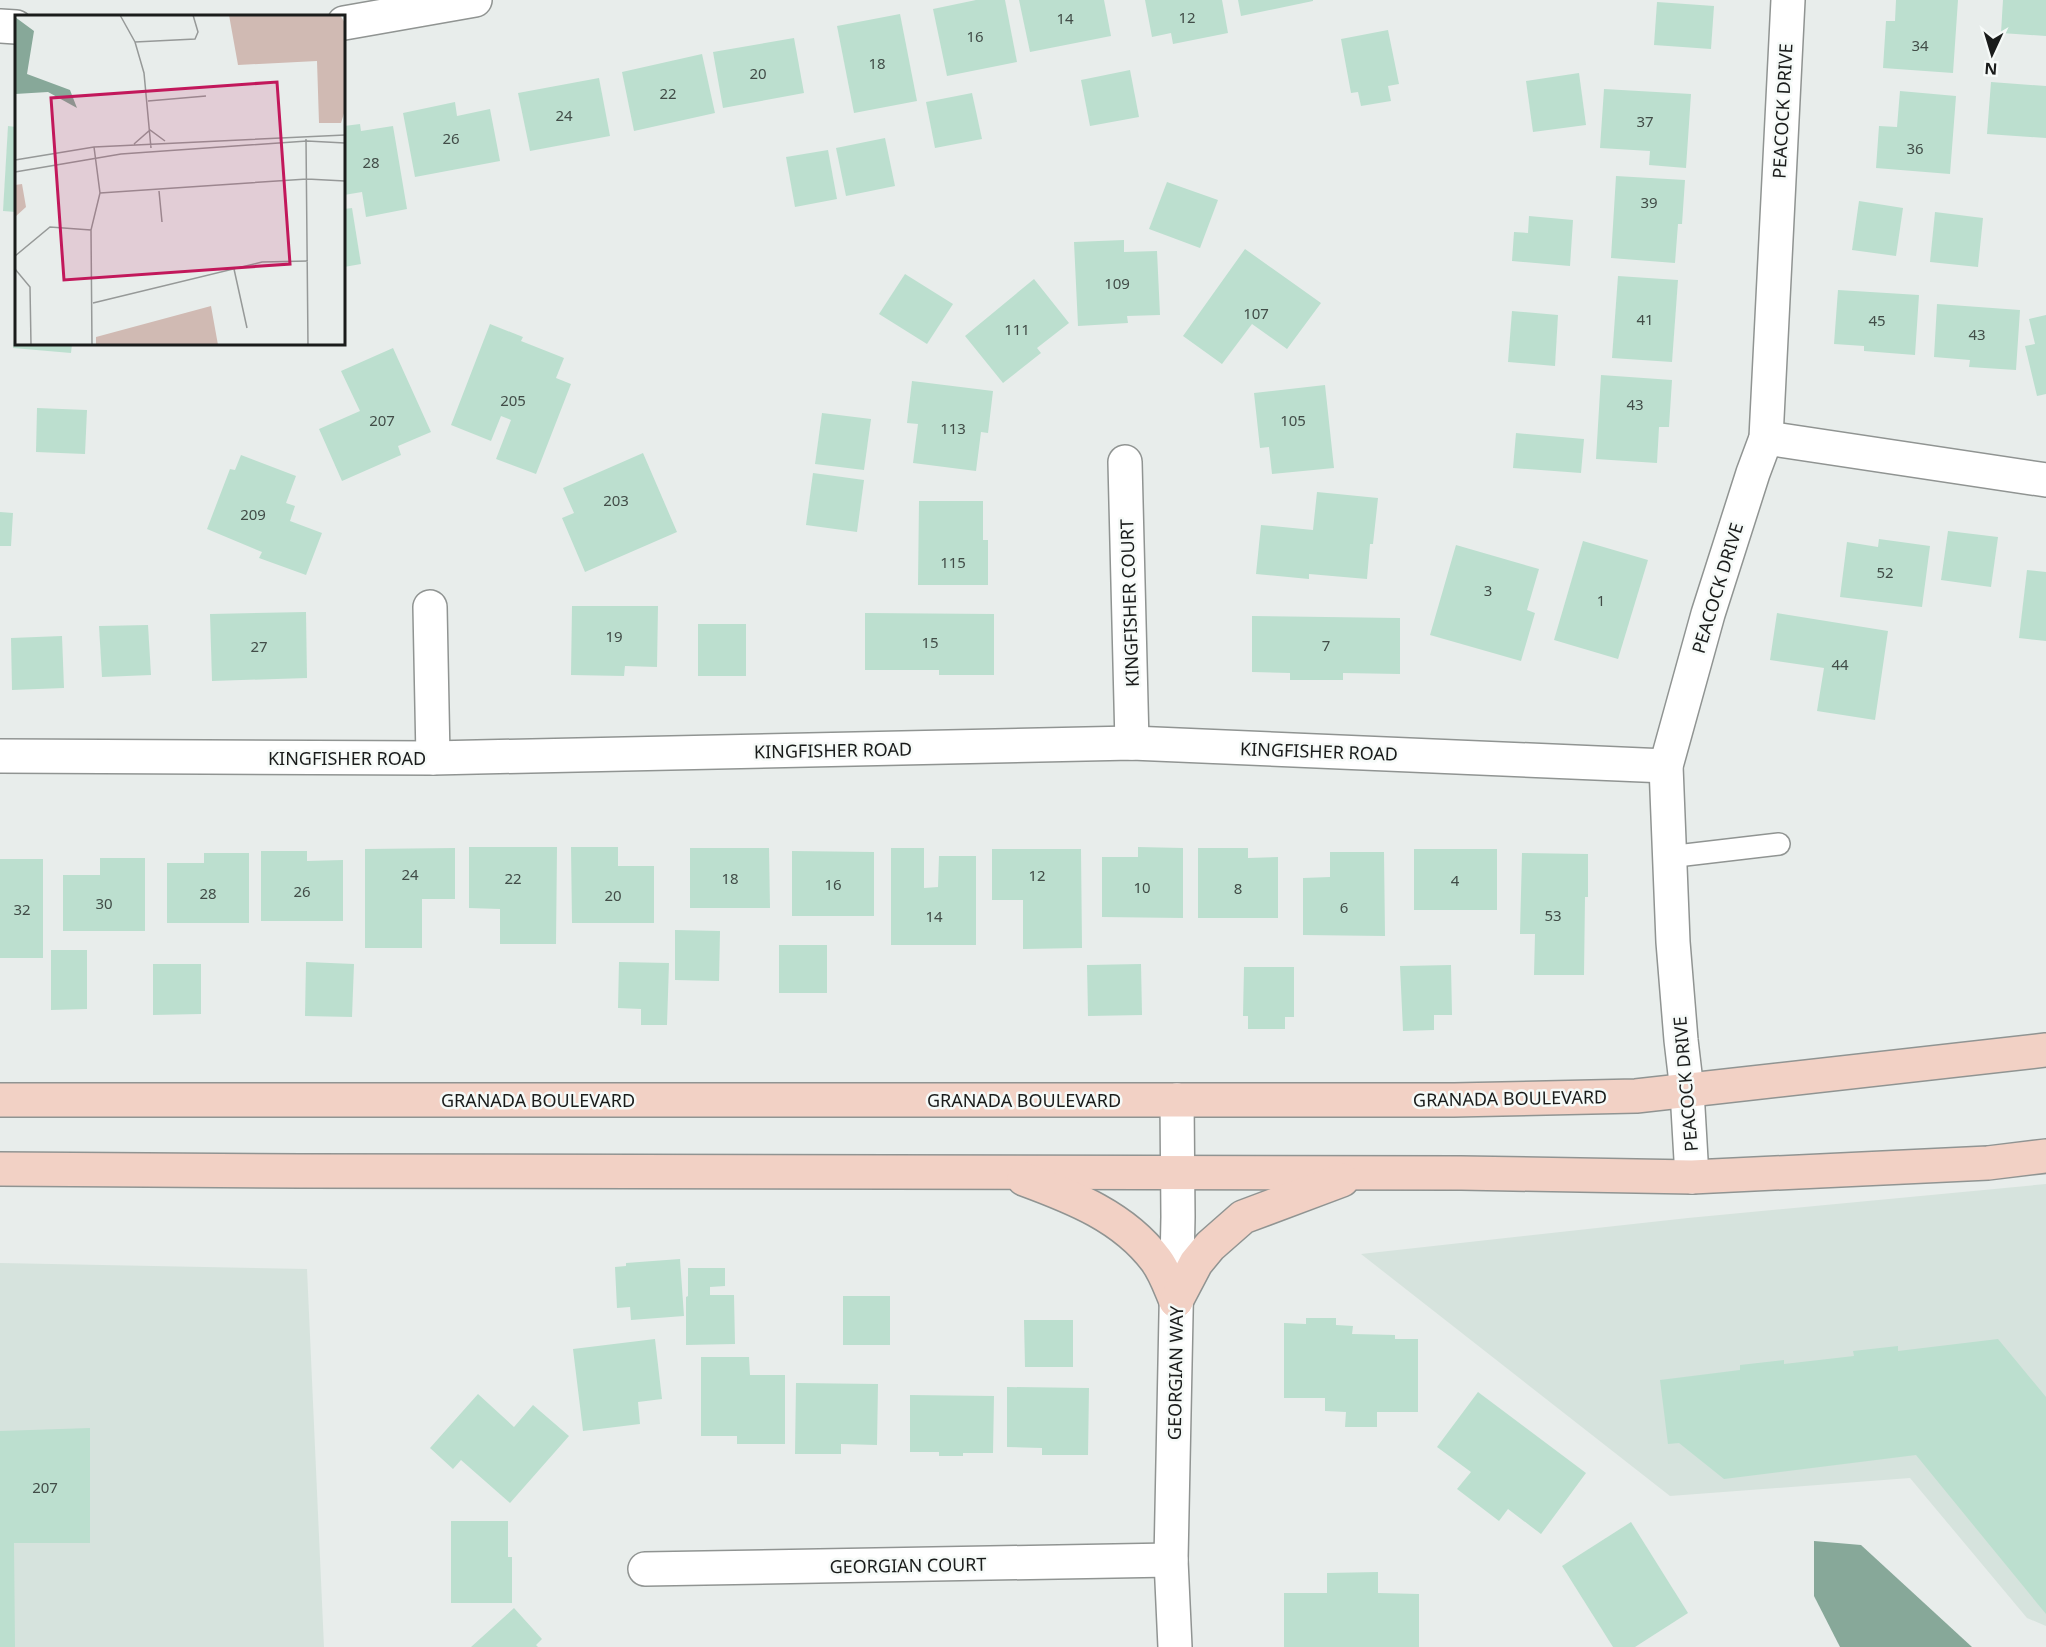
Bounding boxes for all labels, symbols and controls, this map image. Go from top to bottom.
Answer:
house number: 12 [1178,7,1196,27]
house number: 14 [1056,8,1074,28]
inset map [15,15,345,345]
north arrow [1962,24,2022,84]
house number: 16 [966,26,984,46]
house number: 34 [1911,35,1929,55]
street label: PEACOCK DRIVE [1766,43,1798,179]
house number: 18 [868,53,886,73]
text: N [1984,58,1998,80]
house number: 20 [749,63,767,83]
house number: 22 [659,83,677,103]
house number: 24 [555,105,573,125]
house number: 37 [1636,111,1654,131]
house number: 26 [442,128,460,148]
house number: 36 [1906,138,1924,158]
house number: 28 [362,152,380,172]
house number: 39 [1640,192,1658,212]
house number: 109 [1104,273,1130,293]
house number: 107 [1243,303,1269,323]
house number: 41 [1636,309,1654,329]
house number: 45 [1868,310,1886,330]
house number: 111 [1004,319,1030,339]
house number: 43 [1968,324,1986,344]
house number: 205 [500,390,526,410]
house number: 43 [1626,394,1644,414]
house number: 207 [369,410,395,430]
house number: 105 [1280,410,1306,430]
house number: 113 [940,418,966,438]
house number: 203 [603,490,629,510]
house number: 209 [240,504,266,524]
street label: KINGFISHER COURT [1114,519,1144,687]
street label: PEACOCK DRIVE [1686,520,1748,656]
house number: 115 [940,552,966,572]
house number: 52 [1876,562,1894,582]
house number: 3 [1484,580,1492,600]
house number: 1 [1597,590,1605,610]
house number: 19 [605,626,623,646]
house number: 15 [921,632,939,652]
house number: 7 [1322,635,1330,655]
house number: 27 [250,636,268,656]
house number: 44 [1831,654,1849,674]
street label: KINGFISHER ROAD [1240,736,1398,766]
street label: KINGFISHER ROAD [754,737,912,763]
street label: KINGFISHER ROAD [268,746,426,770]
house number: 24 [401,864,419,884]
house number: 12 [1028,865,1046,885]
house number: 22 [504,868,522,888]
house number: 18 [721,868,739,888]
house number: 4 [1451,870,1460,890]
house number: 16 [824,874,842,894]
house number: 10 [1133,877,1151,897]
house number: 8 [1234,878,1242,898]
house number: 26 [293,881,311,901]
house number: 28 [199,883,217,903]
house number: 20 [604,885,622,905]
house number: 30 [95,893,113,913]
house number: 6 [1340,897,1348,917]
house number: 32 [13,899,31,919]
house number: 53 [1544,905,1562,925]
house number: 14 [925,906,943,926]
street label: PEACOCK DRIVE [1667,1015,1703,1153]
street label: GRANADA BOULEVARD [1413,1084,1607,1112]
street label: GRANADA BOULEVARD [441,1088,635,1112]
street label: GRANADA BOULEVARD [927,1088,1121,1112]
street label: GEORGIAN WAY [1162,1305,1188,1440]
house number: 207 [32,1477,58,1497]
street label: GEORGIAN COURT [829,1552,987,1578]

